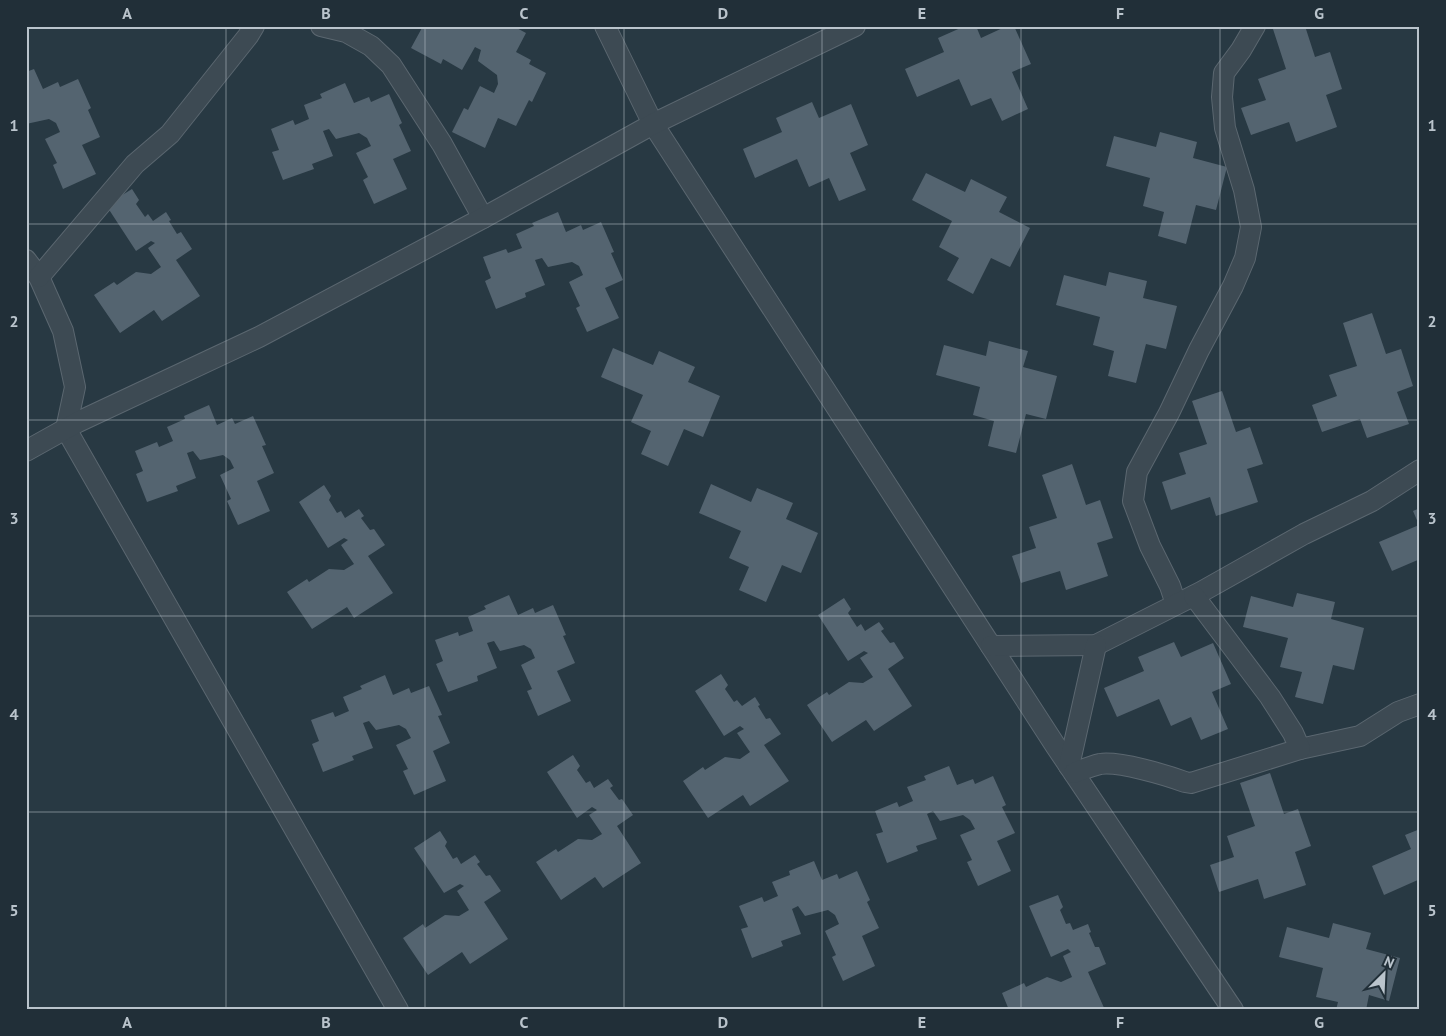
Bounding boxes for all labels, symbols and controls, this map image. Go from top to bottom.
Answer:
text: A [122,3,132,23]
text: B [321,3,331,23]
text: C [520,3,529,23]
text: D [718,3,728,23]
text: E [918,3,926,23]
text: F [1116,3,1124,23]
text: G [1314,3,1324,23]
text: 1 [9,115,19,135]
text: 1 [1427,115,1437,135]
text: 2 [9,311,19,331]
text: 2 [1427,311,1437,331]
text: 3 [9,508,19,528]
text: 3 [1427,508,1437,528]
text: 4 [9,704,19,724]
text: 4 [1427,704,1437,724]
text: 5 [9,900,19,920]
text: 5 [1427,900,1437,920]
north arrow [1358,948,1408,998]
text: N [1381,952,1397,972]
text: A [122,1012,132,1032]
text: B [321,1012,331,1032]
text: C [520,1012,529,1032]
text: D [718,1012,728,1032]
text: E [918,1012,926,1032]
text: F [1116,1012,1124,1032]
text: G [1314,1012,1324,1032]

